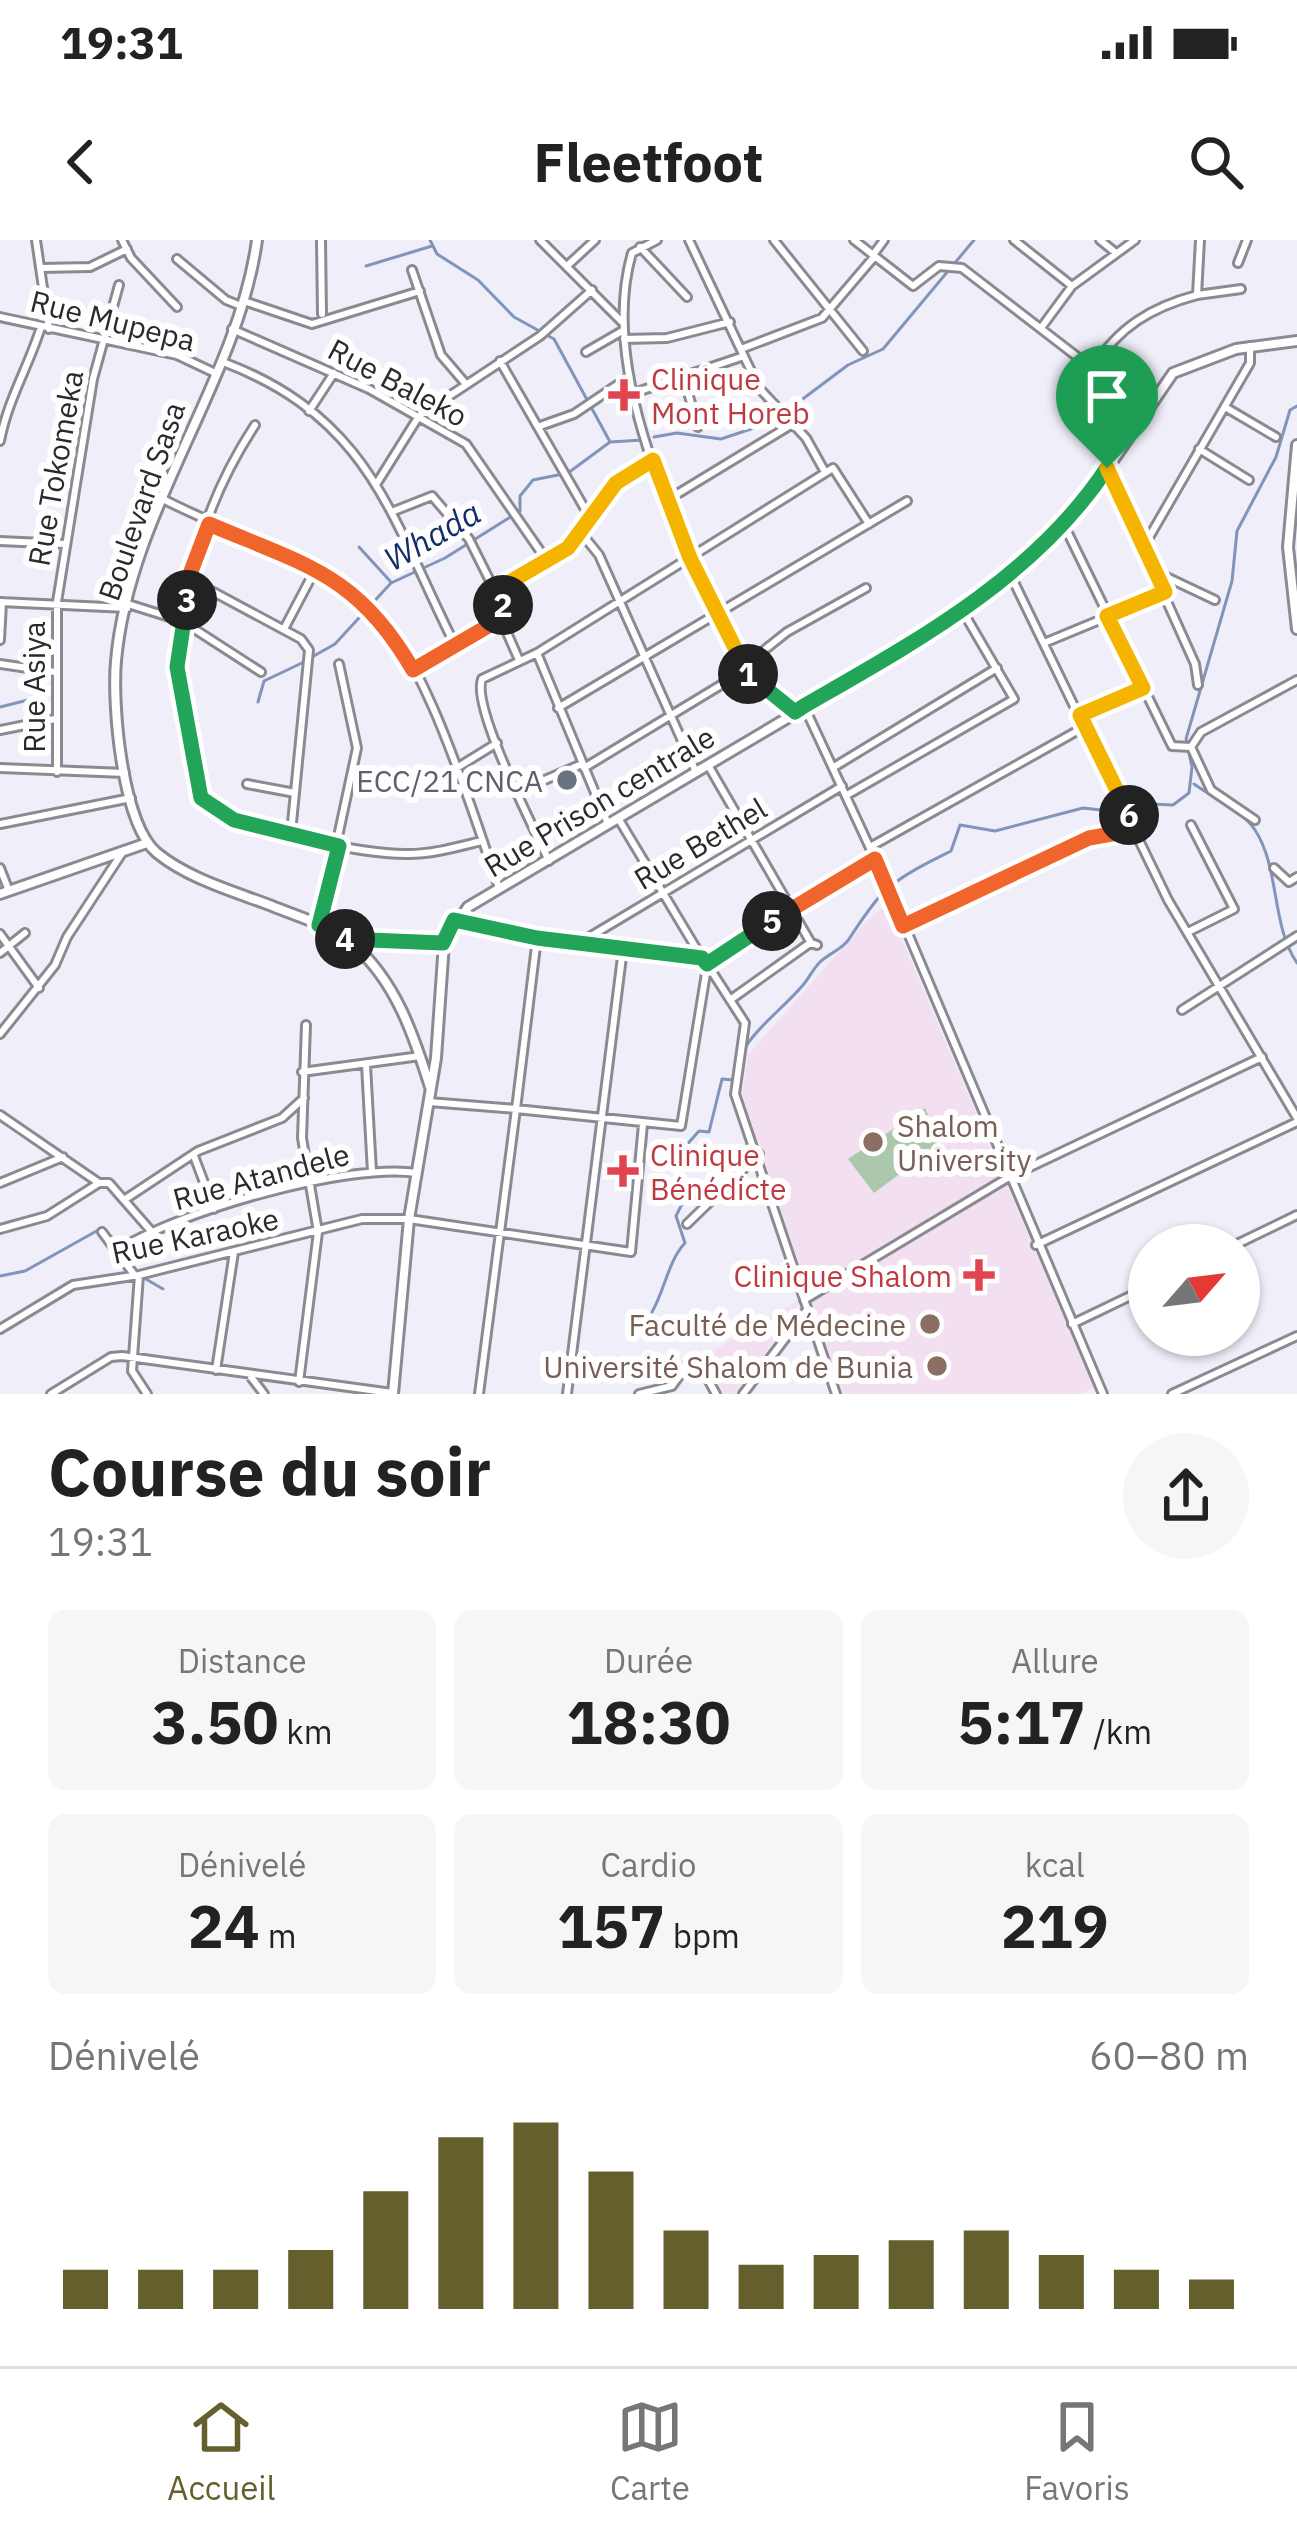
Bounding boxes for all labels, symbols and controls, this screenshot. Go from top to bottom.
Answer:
text: 19:31 [60,13,183,71]
text: Fleetfoot [534,127,763,197]
icon: back [48,129,114,195]
icon: search [1183,129,1249,195]
street label: Rue Mupepa [27,281,199,359]
street label: Rue Baleko [322,329,474,435]
pin [1056,345,1158,468]
place label: Clinique Mont Horeb [651,359,810,432]
icon: arrive [1074,363,1140,429]
street label: Rue Tokomeka [19,367,91,569]
marker: Clinique Mont Horeb [608,379,640,411]
street label: Boulevard Sasa [89,396,193,606]
water label: Whada [376,490,488,580]
pin: 3 [157,570,217,630]
pin: 2 [473,575,533,635]
text: 3 [177,578,197,621]
text: 2 [493,583,513,626]
street label: Rue Asiya [14,621,53,753]
pin: 1 [718,644,778,704]
text: 1 [738,652,758,695]
street label: Rue Prison centrale [477,717,721,885]
place label: ECC/21 CNCA [356,761,543,800]
marker: ECC/21 CNCA [554,767,580,793]
pin: 6 [1099,785,1159,845]
street label: Rue Bethel [626,788,774,898]
text: 6 [1119,793,1139,836]
pin: 5 [742,891,802,951]
text: 5 [762,899,782,942]
pin: 4 [315,909,375,969]
text: 4 [335,917,355,960]
place label: Shalom University [897,1106,1032,1179]
marker: Shalom University [860,1129,886,1155]
street label: Rue Atandele [169,1134,353,1218]
place label: Clinique Bénédicte [650,1135,786,1208]
marker: Clinique Bénédicte [607,1155,639,1187]
street label: Rue Karaoke [108,1198,282,1272]
north arrow [1128,1224,1260,1356]
map controls [1128,1224,1260,1356]
place label: Clinique Shalom [734,1256,952,1295]
marker: Clinique Shalom [963,1259,995,1291]
place label: Faculté de Médecine [629,1305,906,1344]
marker: Faculté de Médecine [917,1311,943,1337]
place label: Université Shalom de Bunia [543,1347,913,1386]
marker: Université Shalom de Bunia [924,1353,950,1379]
text: Course du soir [48,1428,491,1514]
button: share [1123,1433,1249,1559]
text: 19:31 [48,1516,153,1567]
text: Distance [178,1639,307,1682]
text: Durée [604,1639,693,1682]
text: Allure [1011,1639,1099,1682]
text: 3.50 [152,1682,278,1761]
text: 18:30 [567,1682,730,1761]
text: 5:17 [958,1682,1085,1761]
text: km [278,1710,332,1753]
text: /km [1085,1710,1152,1753]
text: Dénivelé [178,1843,306,1886]
text: Cardio [601,1843,696,1886]
text: kcal [1025,1843,1085,1886]
text: 24 [188,1886,260,1965]
text: 157 [557,1886,665,1965]
text: 219 [1001,1886,1109,1965]
text: m [260,1914,296,1957]
text: bpm [665,1914,740,1957]
text: Dénivelé [48,2030,200,2081]
text: 60–80 m [1089,2030,1249,2081]
tab: Accueil [167,2394,275,2509]
tab: Carte [610,2394,690,2509]
tab: Favoris [1024,2394,1130,2509]

